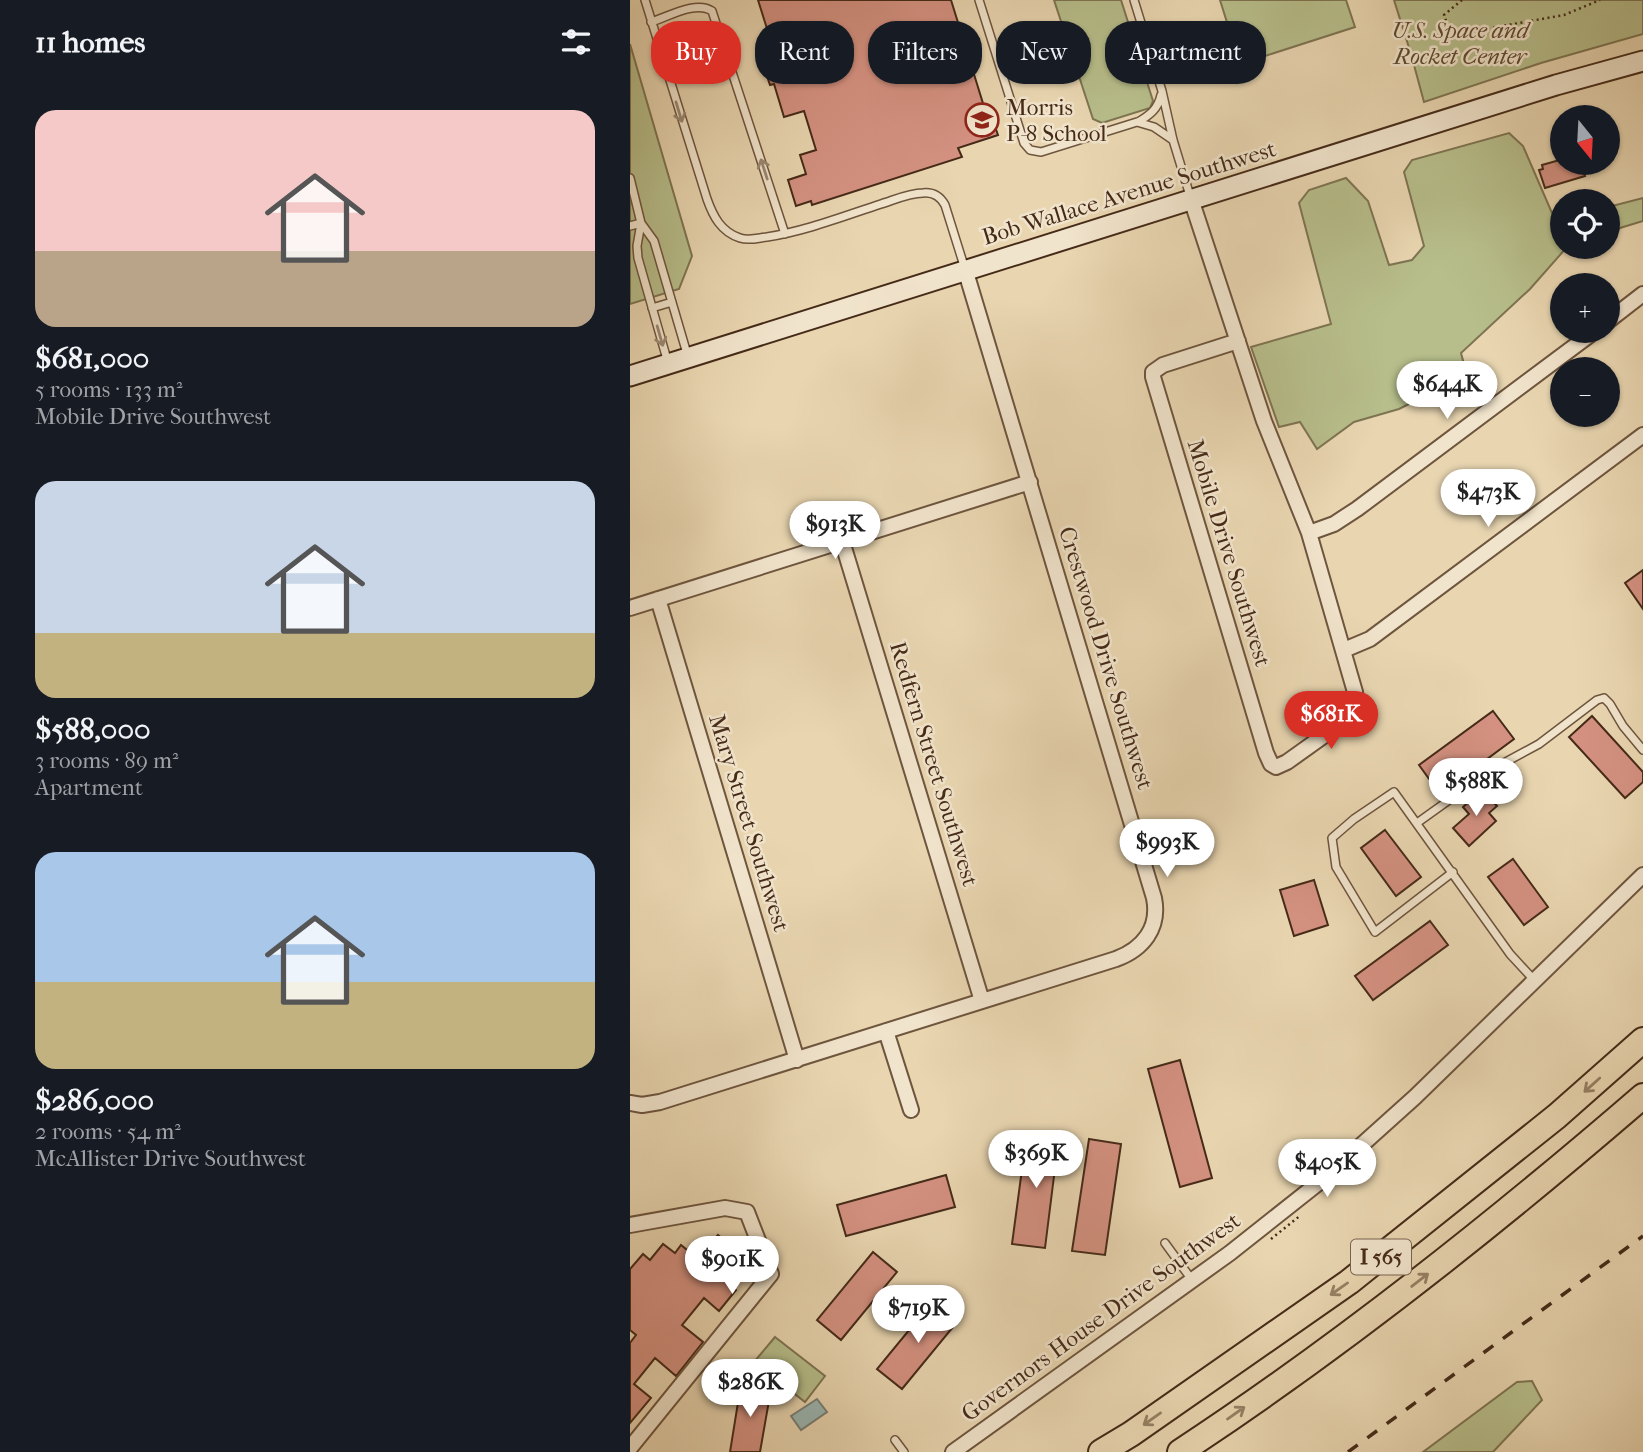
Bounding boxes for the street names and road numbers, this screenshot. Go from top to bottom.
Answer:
street label: Bob Wallace Avenue Southwest [979,135,1279,251]
street label: Mobile Drive Southwest [1182,436,1276,670]
street label: Crestwood Drive Southwest [1053,523,1159,793]
street label: Redfern Street Southwest [884,638,984,890]
street label: Mary Street Southwest [703,711,795,935]
street label: Governors House Drive Southwest [956,1207,1246,1427]
road number: I 565 [1351,1240,1411,1274]

